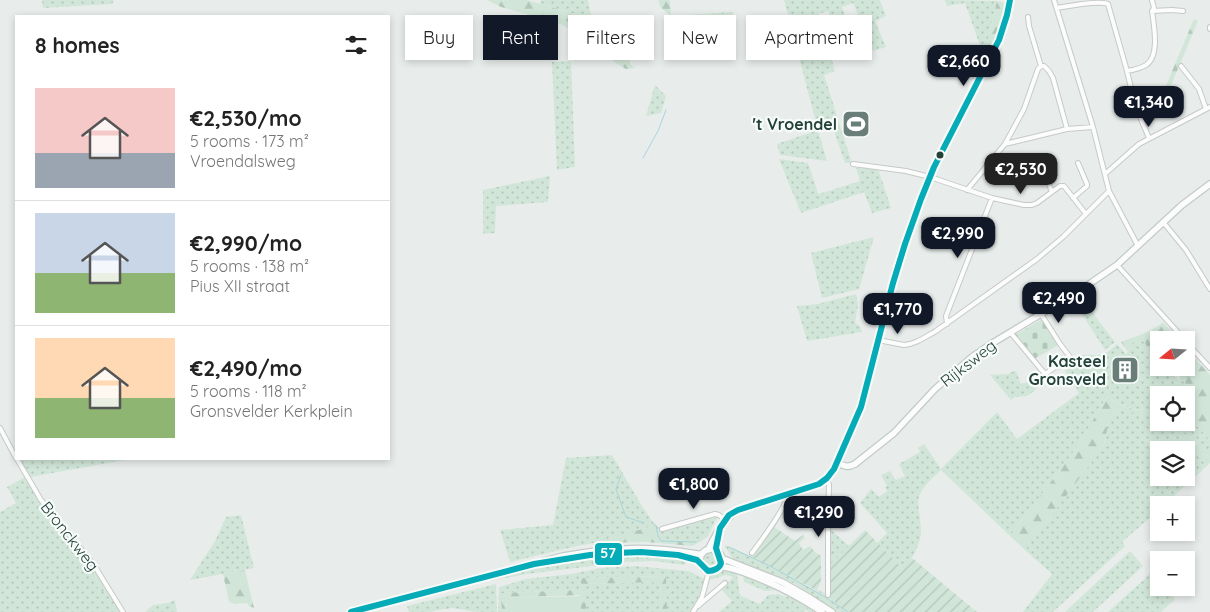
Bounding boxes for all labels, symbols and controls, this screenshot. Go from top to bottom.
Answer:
chip: Buy [405,15,473,60]
chip: Rent [483,15,558,60]
chip: Filters [568,15,654,60]
chip: New [664,15,736,60]
chip: Apartment [746,15,872,60]
icon: filters [342,31,370,59]
text: 8 homes [35,32,120,58]
pin: €2,660 [923,44,1005,87]
text: €2,660 [938,51,990,71]
pin: €1,340 [1108,86,1190,128]
text: €1,340 [1125,92,1173,112]
text: €2,530/mo [190,105,302,131]
icon: home [75,108,135,168]
sports icon: 't Vroendel [841,109,871,139]
place label: 't Vroendel [753,114,837,134]
text: 5 rooms · 173 m² [190,131,309,151]
unlabelled marker [935,150,945,160]
text: Vroendalsweg [190,151,296,171]
pin: €2,530 [980,152,1062,195]
text: €2,530 [995,159,1047,179]
pin: €2,990 [917,216,999,259]
text: €2,990 [932,223,984,243]
text: €2,990/mo [190,230,302,256]
icon: home [75,233,135,293]
text: 5 rooms · 138 m² [190,256,309,276]
text: Pius XII straat [190,276,290,296]
pin: €2,490 [1018,282,1100,324]
text: €2,490 [1033,288,1085,308]
pin: €1,770 [857,292,939,335]
text: €1,770 [874,299,922,319]
north arrow [1150,331,1195,376]
map controls [1150,331,1195,596]
street label: Rijksweg [936,335,1000,391]
place label: Kasteel Gronsveld [1028,351,1106,389]
text: €2,490/mo [190,355,302,381]
building icon: Kasteel Gronsveld [1110,355,1140,385]
icon: home [75,358,135,418]
text: 5 rooms · 118 m² [190,381,307,401]
button: locate [1150,386,1195,431]
text: Gronsvelder Kerkplein [190,401,353,421]
button: layers [1150,441,1195,486]
pin: €1,800 [653,468,735,510]
text: €1,800 [669,474,719,494]
pin: €1,290 [778,496,860,538]
button: + [1150,496,1195,541]
street label: Bronckweg [37,497,103,575]
text: €1,290 [795,502,843,522]
line badge: 57 [594,542,623,566]
text: 57 [600,544,616,562]
button: − [1150,551,1195,596]

